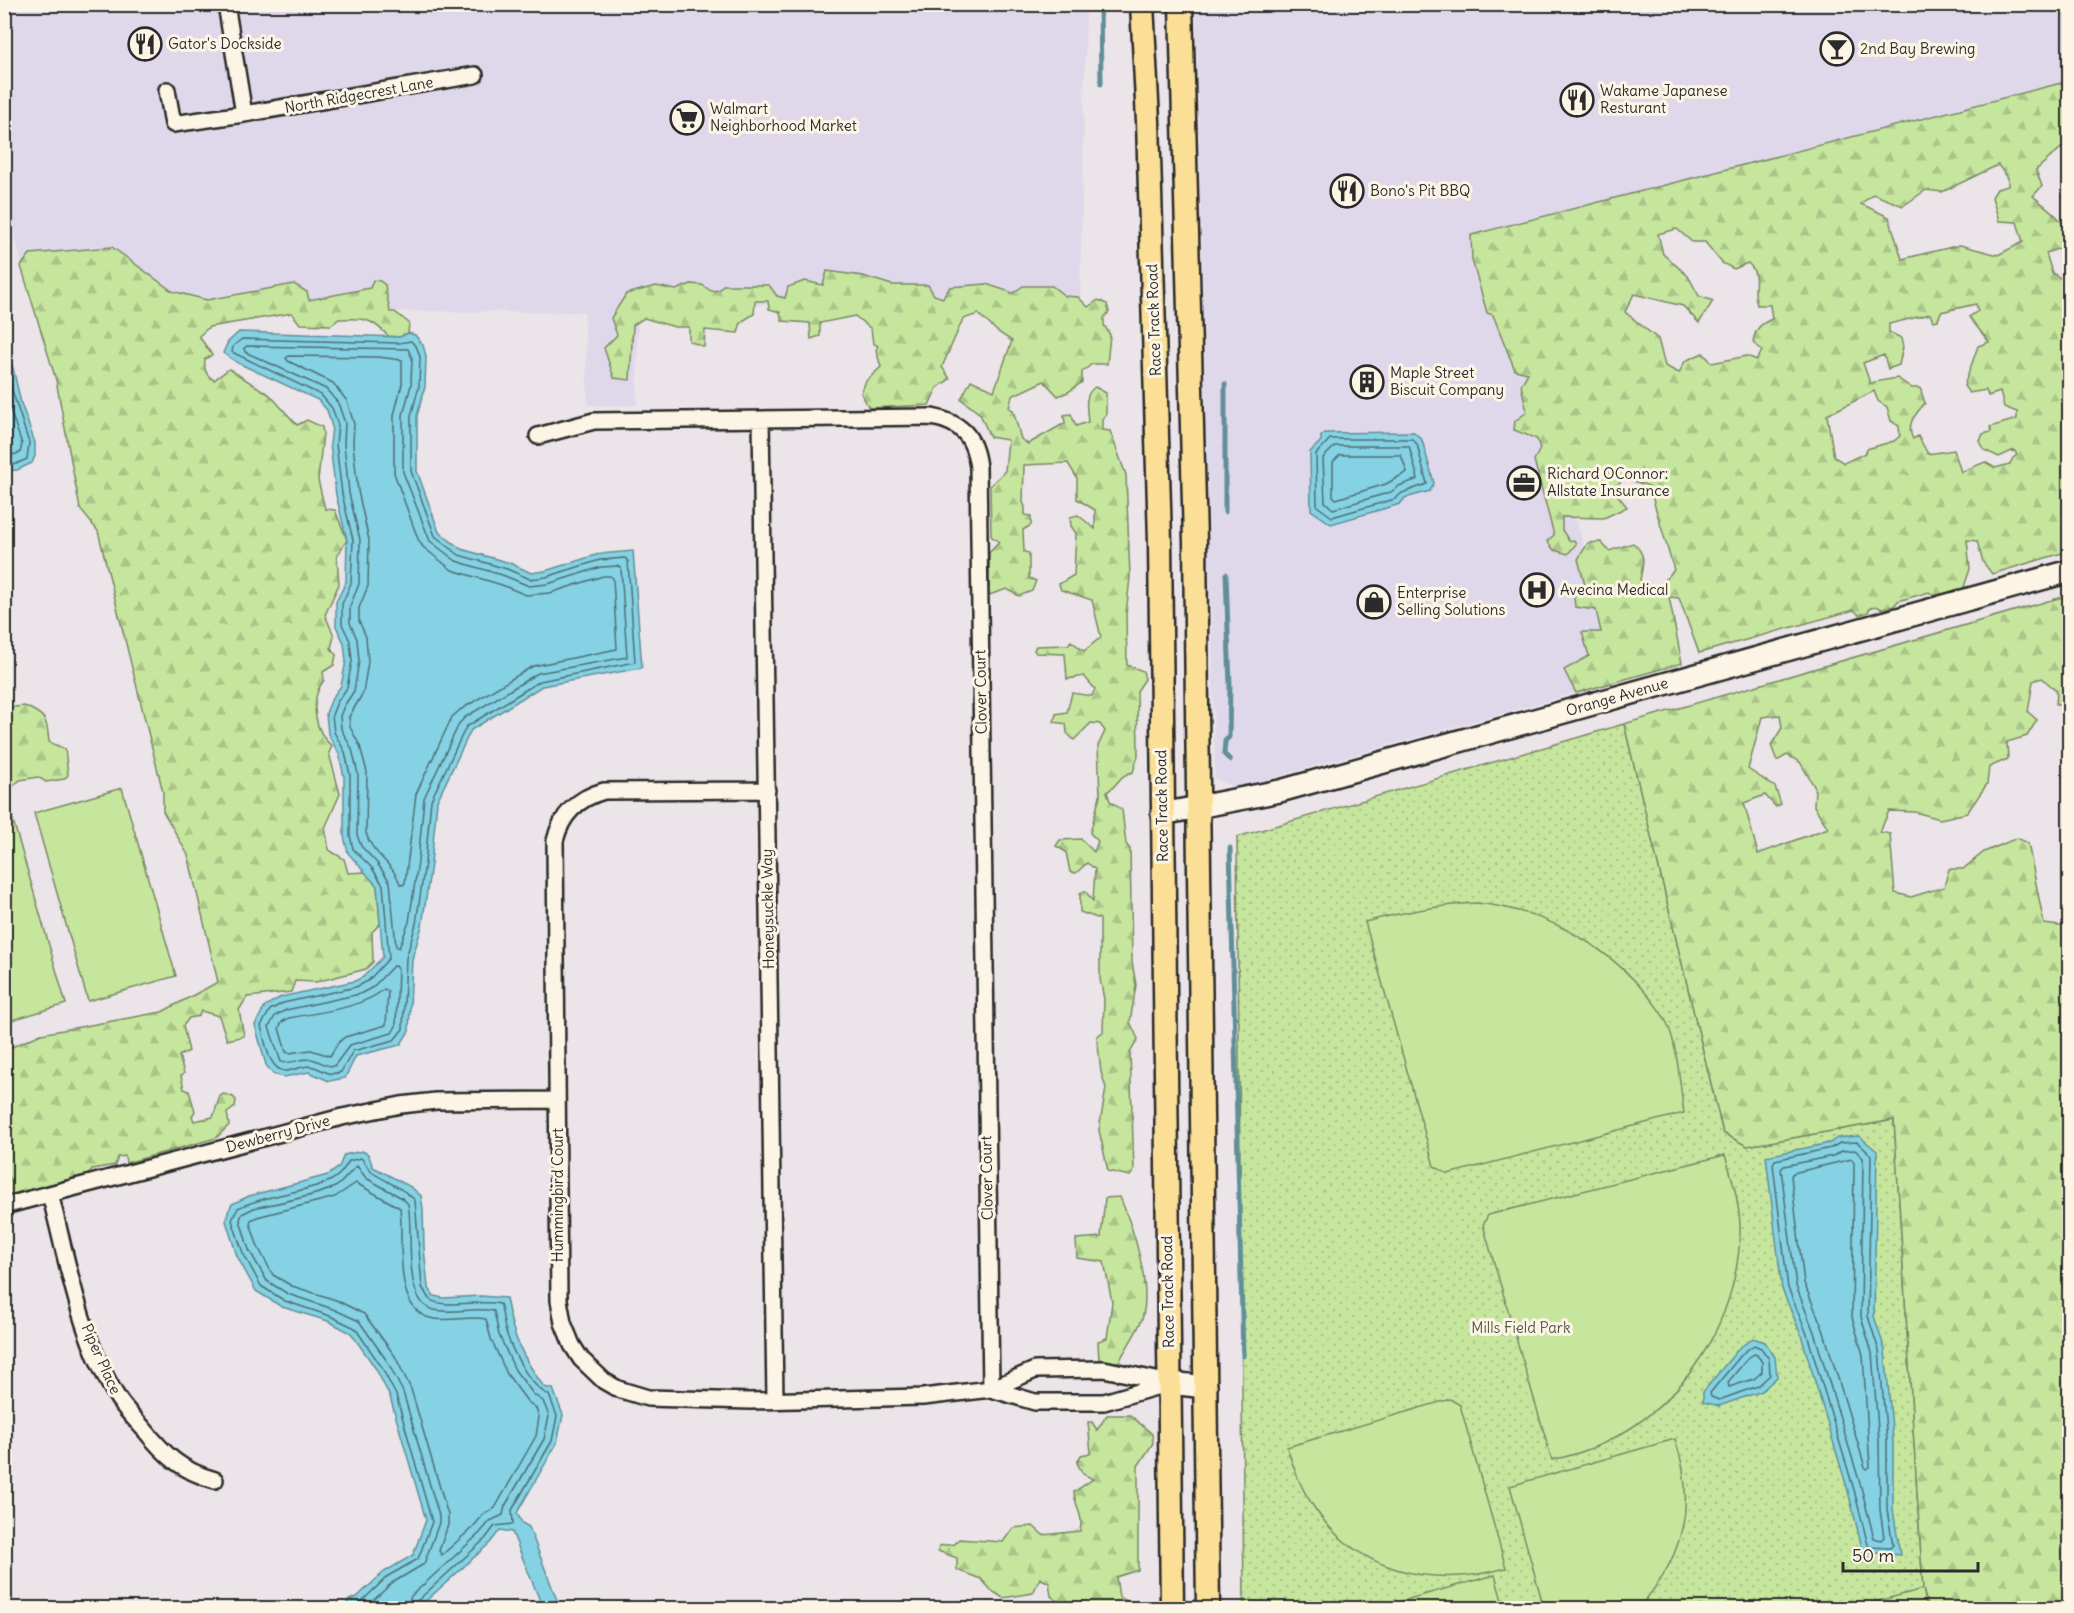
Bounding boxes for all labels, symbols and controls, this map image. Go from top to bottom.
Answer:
restaurant icon: Gator's Dockside [127,26,163,62]
bar icon: 2nd Bay Brewing [1819,31,1855,67]
place label: Gator's Dockside [168,34,282,53]
place label: 2nd Bay Brewing [1860,39,1976,58]
street label: North Ridgecrest Lane [283,72,435,117]
place label: Wakame Japanese Resturant [1600,81,1728,117]
restaurant icon: Wakame Japanese Resturant [1559,82,1595,118]
place label: Walmart Neighborhood Market [710,99,857,135]
supermarket icon: Walmart Neighborhood Market [669,100,705,136]
restaurant icon: Bono's Pit BBQ [1329,173,1365,209]
place label: Bono's Pit BBQ [1370,181,1470,200]
street label: Race Track Road [1142,263,1165,376]
place label: Maple Street Biscuit Company [1390,363,1504,399]
building icon: Maple Street Biscuit Company [1349,364,1385,400]
place label: Richard OConnor: Allstate Insurance [1547,464,1670,500]
office icon: Richard OConnor: Allstate Insurance [1506,465,1542,501]
hospital icon: Avecina Medical [1519,572,1555,608]
place label: Avecina Medical [1560,580,1668,599]
place label: Enterprise Selling Solutions [1397,583,1506,619]
shop icon: Enterprise Selling Solutions [1356,584,1392,620]
street label: Clover Court [970,649,991,735]
street label: Orange Avenue [1564,673,1670,720]
street label: Race Track Road [1151,750,1172,862]
street label: Honeysuckle Way [757,849,778,969]
street label: Dewberry Drive [224,1111,332,1156]
street label: Hummingbird Court [548,1128,567,1262]
street label: Clover Court [976,1135,997,1221]
street label: Race Track Road [1157,1236,1178,1348]
park label: Mills Field Park [1471,1318,1571,1337]
street label: Piper Place [78,1321,125,1397]
scale bar [1843,1535,1978,1573]
text: 50 m [1852,1544,1894,1567]

